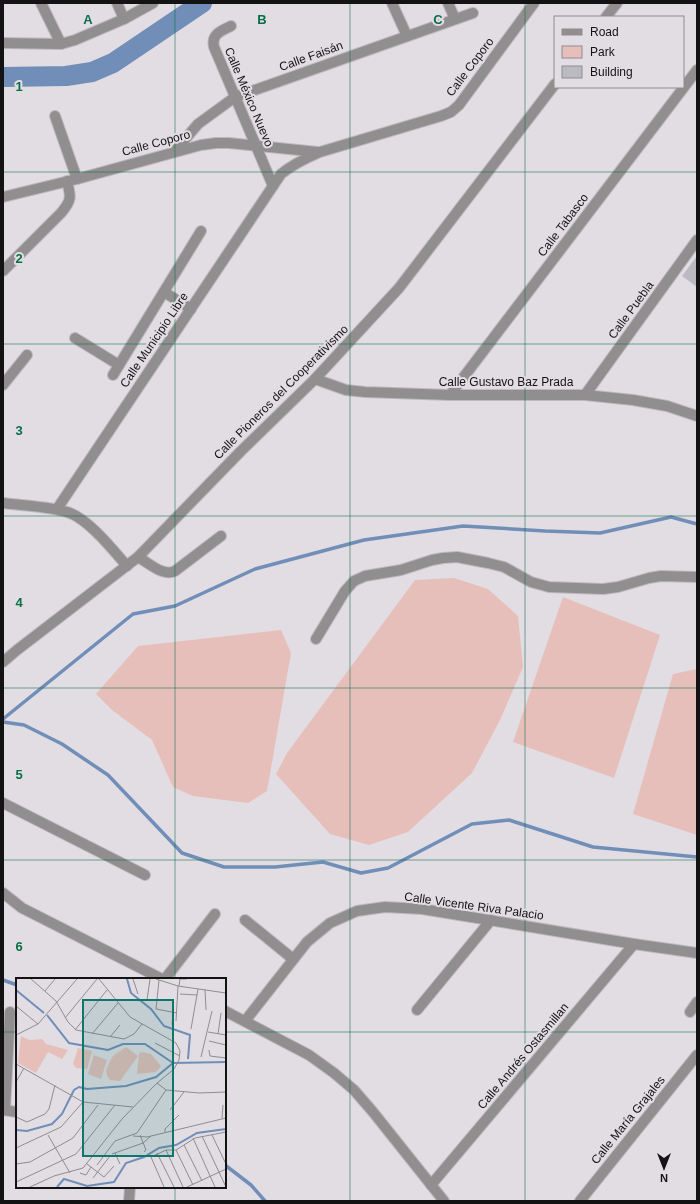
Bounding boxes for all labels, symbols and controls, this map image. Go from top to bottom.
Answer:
text: A [83,12,93,27]
text: B [257,12,267,27]
text: C [433,12,443,27]
legend [554,16,684,88]
text: Road [590,25,619,39]
street label: Calle Coporo [443,35,497,99]
street label: Calle Faisán [277,38,345,74]
street label: Calle México Nuevo [222,45,276,149]
text: Park [590,45,616,59]
text: Building [590,65,633,79]
text: 1 [15,79,23,94]
street label: Calle Coporo [120,127,192,159]
street label: Calle Tabasco [535,191,591,259]
text: 2 [15,251,23,266]
street label: Calle Puebla [605,278,657,342]
street label: Calle Municipio Libre [117,290,191,390]
street label: Calle Pioneros del Cooperativismo [211,322,351,462]
street label: Calle Gustavo Baz Prada [439,375,574,389]
text: 3 [15,423,23,438]
text: 4 [15,595,23,610]
text: 5 [15,767,23,782]
street label: Calle Vicente Riva Palacio [403,889,545,923]
text: 6 [15,939,23,954]
inset map [16,978,226,1188]
street label: Calle Andrés Ostasmillan [475,1000,571,1112]
street label: Calle María Grajales [588,1073,668,1167]
north arrow [644,1148,684,1188]
text: N [660,1172,668,1184]

